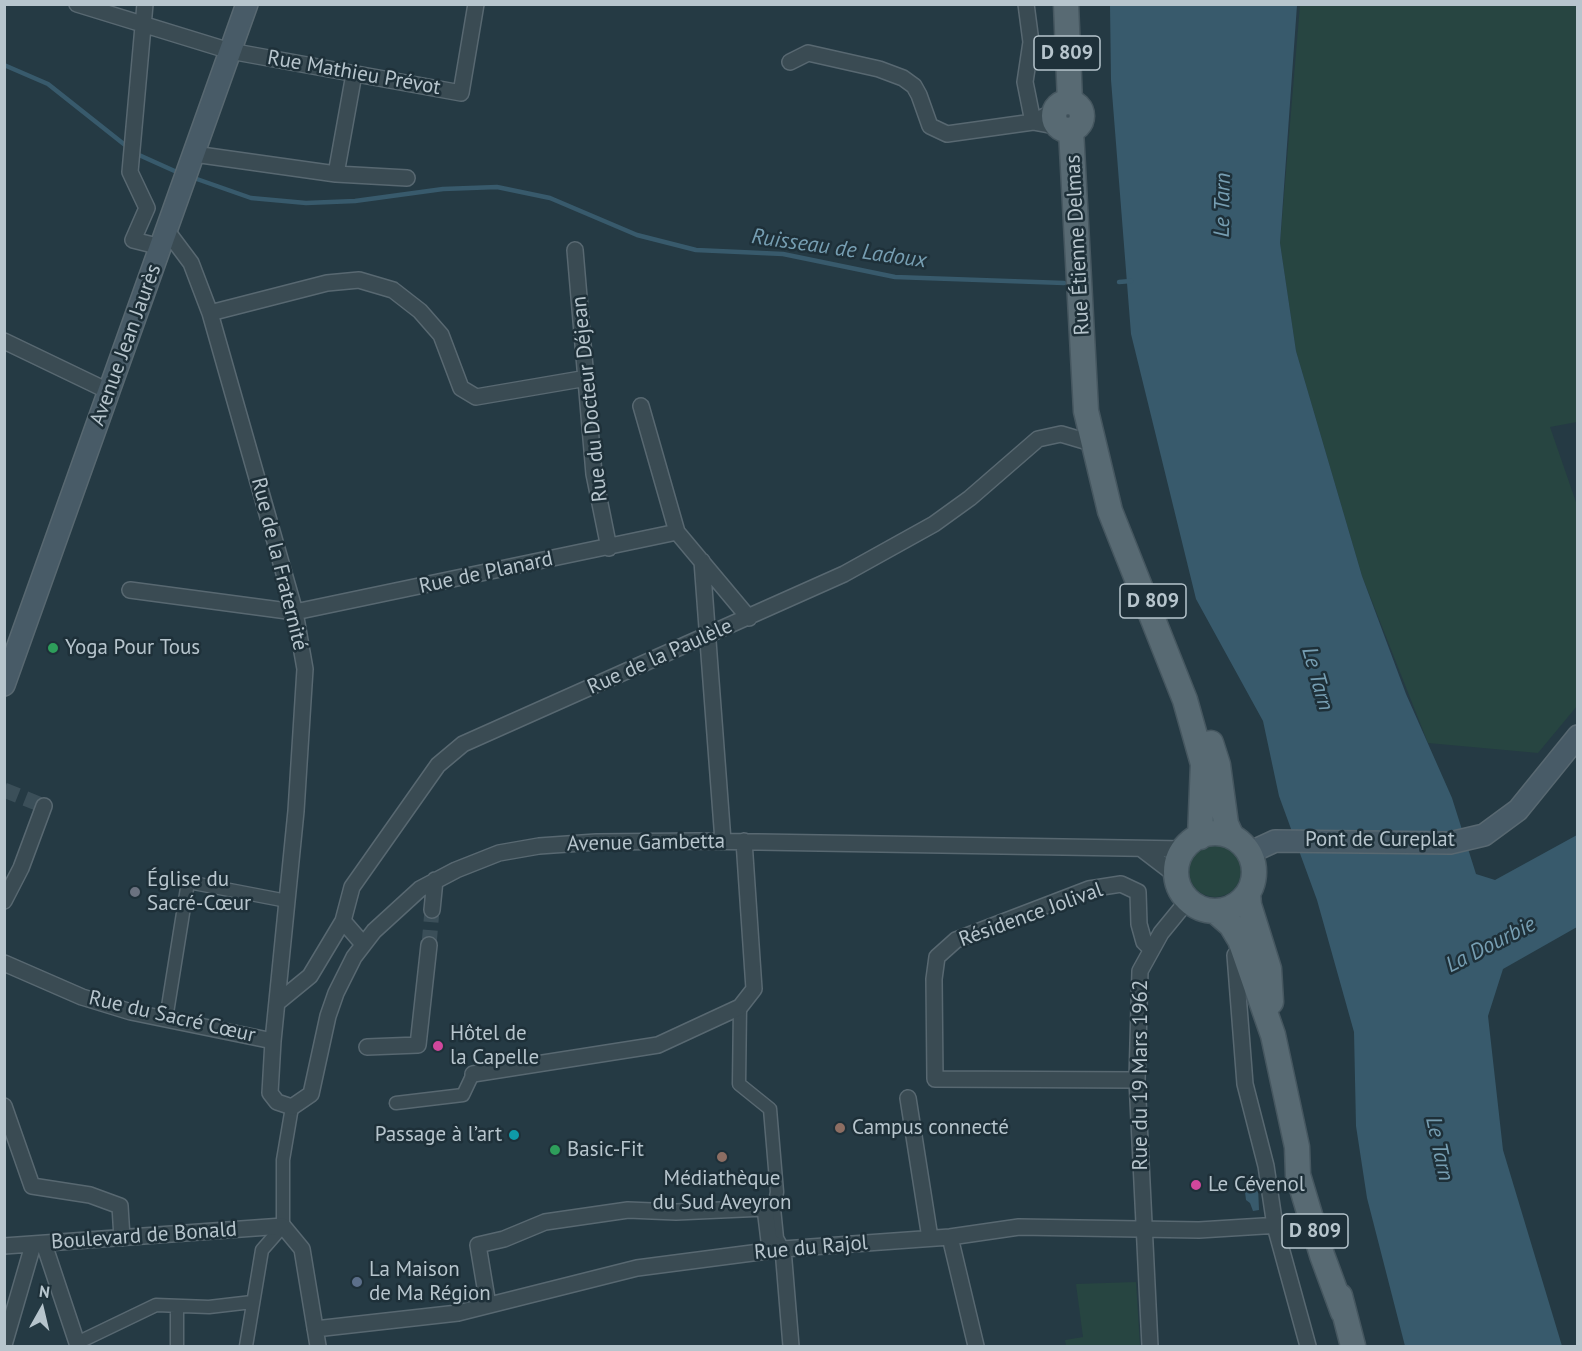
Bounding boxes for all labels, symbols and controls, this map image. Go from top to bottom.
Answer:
road number: D 809 [1034,36,1100,70]
street label: Rue Mathieu Prévot [265,45,443,101]
street label: Rue Étienne Delmas [1061,154,1095,336]
water label: Le Tarn [1209,172,1237,238]
water label: Ruisseau de Ladoux [750,224,928,274]
street label: Avenue Jean Jaurès [85,261,167,429]
street label: Rue du Docteur Déjean [567,295,613,503]
street label: Rue de la Fraternité [245,475,313,653]
street label: Rue de Planard [417,547,555,599]
road number: D 809 [1120,584,1186,618]
street label: Rue de la Paulèle [584,614,736,700]
place label: Yoga Pour Tous [65,635,200,661]
marker: Yoga Pour Tous [46,641,60,655]
water label: Le Tarn [1295,644,1339,714]
street label: Pont de Cureplat [1305,827,1455,853]
street label: Avenue Gambetta [567,829,725,857]
place label: Église du Sacré-Cœur [147,867,251,917]
street label: Résidence Jolival [956,877,1106,953]
marker: Église du Sacré-Cœur [128,885,142,899]
water label: La Dourbie [1442,911,1540,979]
street label: Rue du 19 Mars 1962 [1128,980,1154,1170]
street label: Rue du Sacré Cœur [86,986,258,1048]
place label: Hôtel de la Capelle [450,1021,539,1071]
marker: Hôtel de la Capelle [431,1039,445,1053]
place label: Campus connecté [852,1115,1009,1141]
water label: Le Tarn [1419,1115,1459,1183]
marker: Campus connecté [833,1121,847,1135]
place label: Passage à l’art [375,1122,502,1148]
marker: Passage à l’art [507,1128,521,1142]
place label: Basic-Fit [567,1137,644,1163]
marker: Basic-Fit [548,1143,562,1157]
marker: Médiathèque du Sud Aveyron [715,1150,729,1164]
place label: Médiathèque du Sud Aveyron [653,1166,791,1216]
place label: Le Cévenol [1208,1172,1305,1198]
marker: Le Cévenol [1189,1178,1203,1192]
road number: D 809 [1282,1214,1348,1248]
street label: Boulevard de Bonald [50,1217,238,1255]
street label: Rue du Rajol [753,1230,869,1266]
place label: La Maison de Ma Région [369,1257,491,1307]
marker: La Maison de Ma Région [350,1275,364,1289]
north arrow [12,1279,72,1339]
text: N [38,1281,51,1302]

